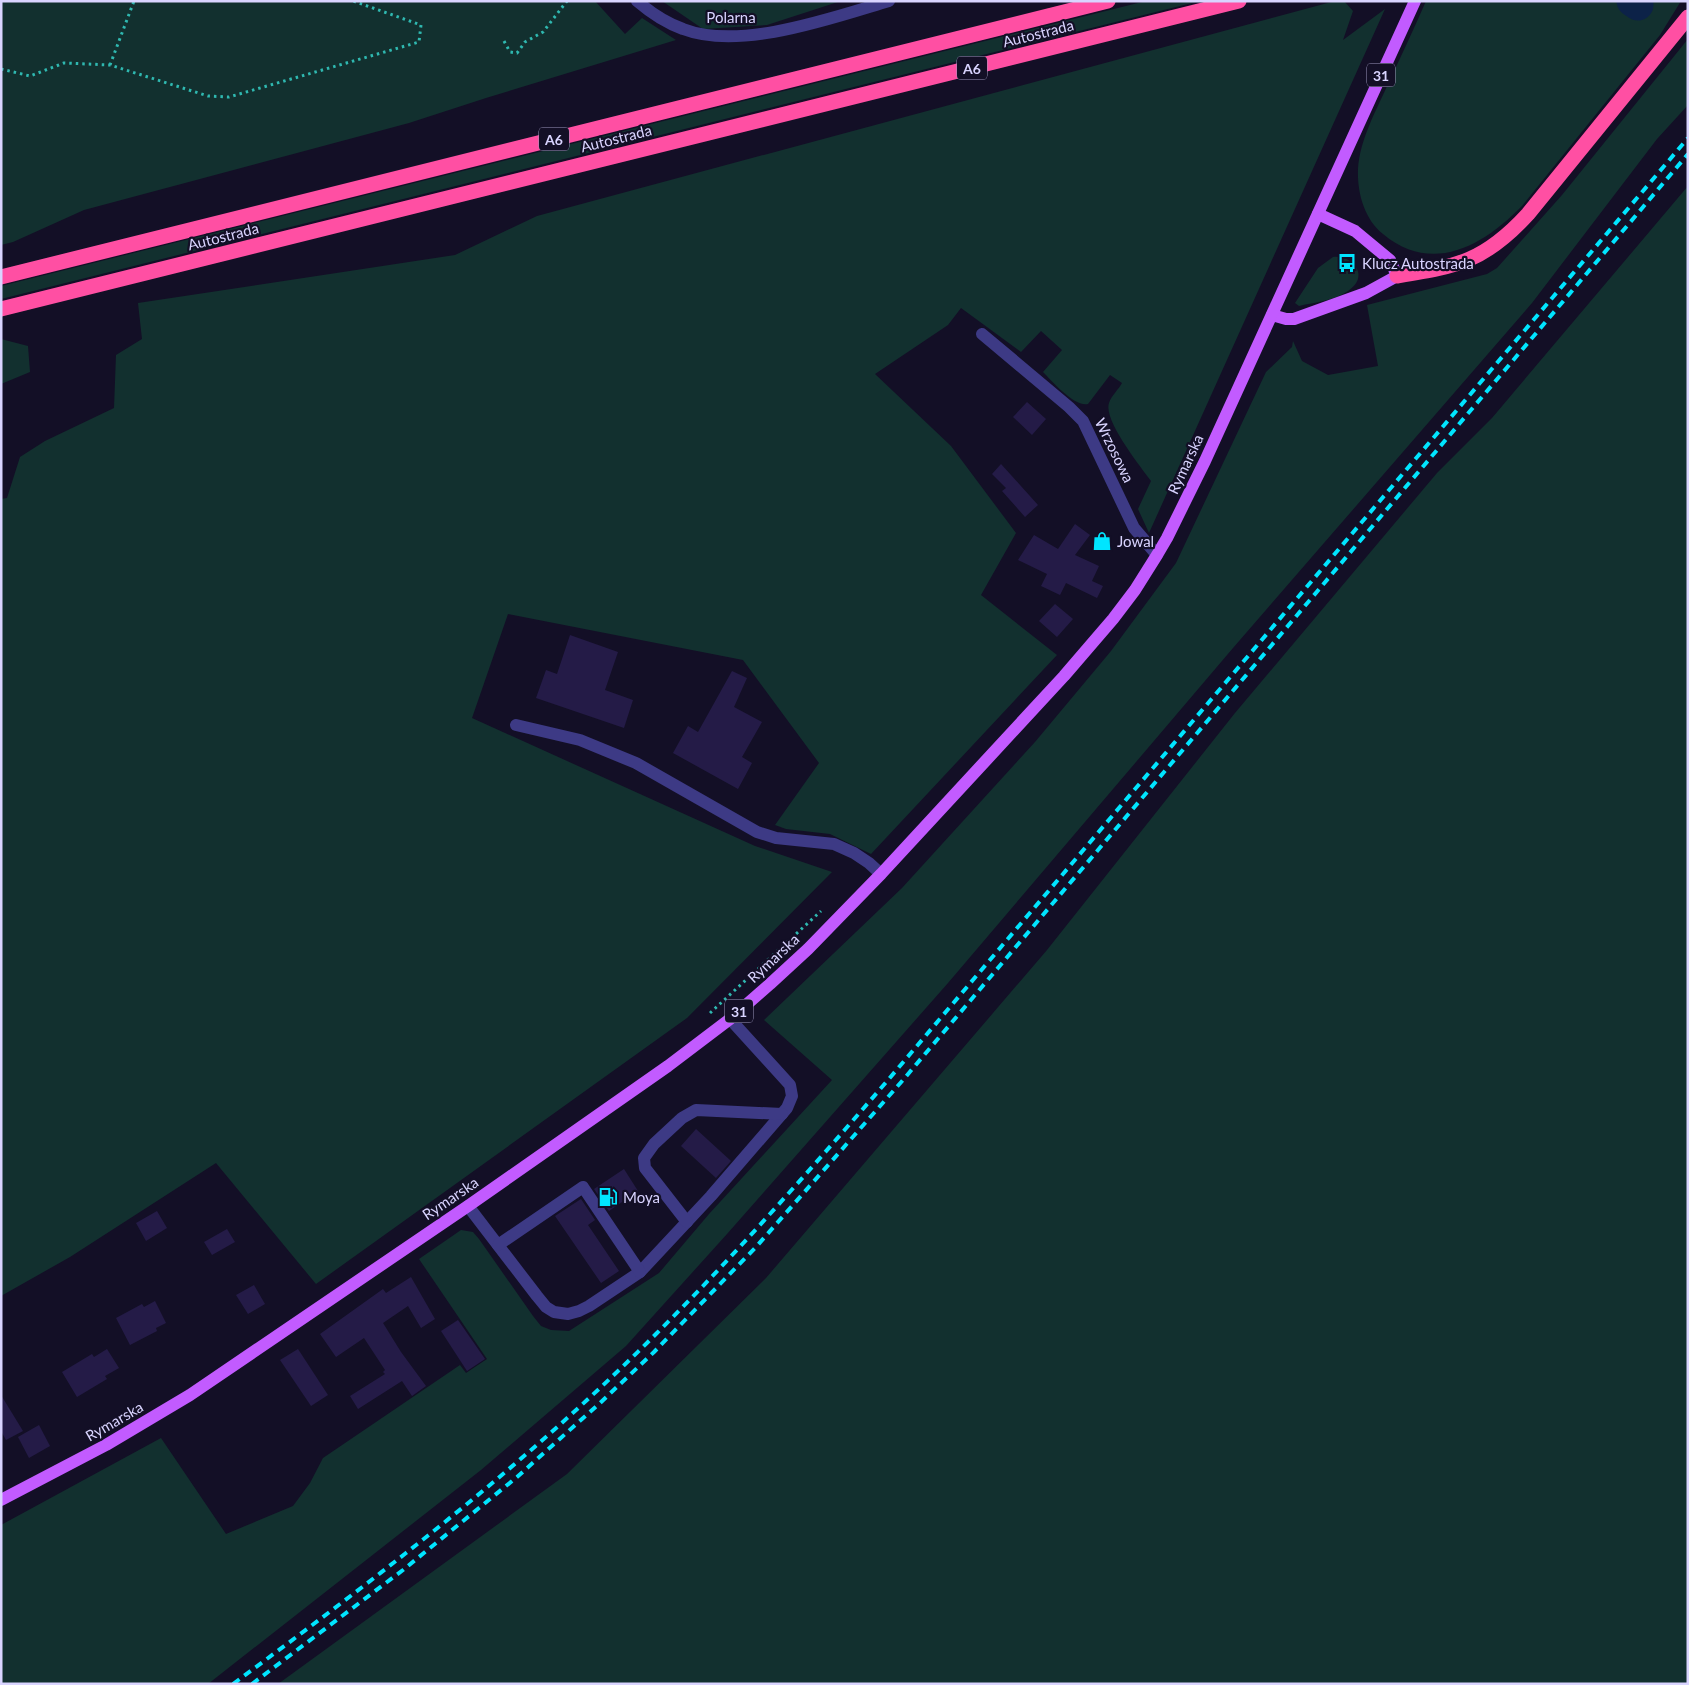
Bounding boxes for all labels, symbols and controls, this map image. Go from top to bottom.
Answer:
street label: Polarna [706,8,756,26]
street label: Autostrada [1001,15,1075,51]
road number: A6 [957,56,987,80]
road number: 31 [1367,64,1395,86]
street label: Autostrada [579,120,653,156]
road number: A6 [539,128,569,150]
street label: Autostrada [186,218,260,254]
bus stop icon: Klucz Autostrada [1336,252,1358,274]
place label: Klucz Autostrada [1362,254,1474,272]
street label: Wrzosowa [1092,415,1138,485]
street label: Rymarska [1163,431,1207,497]
shop icon: Jowal [1091,530,1113,552]
place label: Jowal [1117,532,1154,550]
street label: Rymarska [744,930,802,986]
road number: 31 [725,999,753,1022]
street label: Rymarska [419,1173,481,1223]
fuel station icon: Moya [597,1186,619,1208]
place label: Moya [623,1188,660,1206]
street label: Rymarska [82,1397,146,1445]

